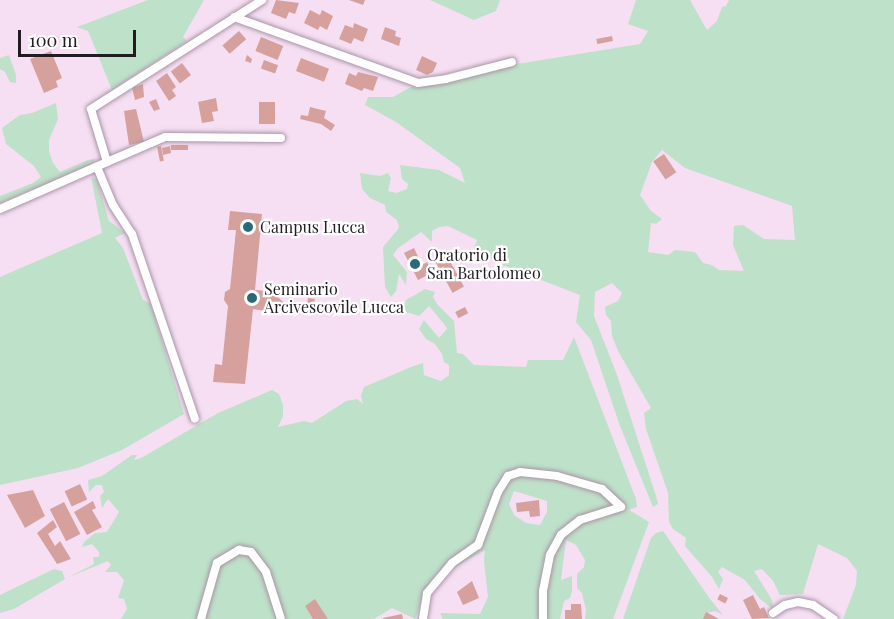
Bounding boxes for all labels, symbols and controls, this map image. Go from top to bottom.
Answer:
scale bar [21,18,140,56]
text: 100 m [29,28,78,52]
place label: Campus Lucca [260,217,365,237]
marker: Campus Lucca [241,220,255,234]
place label: Oratorio di San Bartolomeo [427,245,541,283]
marker: Oratorio di San Bartolomeo [408,257,422,271]
place label: Seminario Arcivescovile Lucca [264,279,404,317]
marker: Seminario Arcivescovile Lucca [245,291,259,305]

